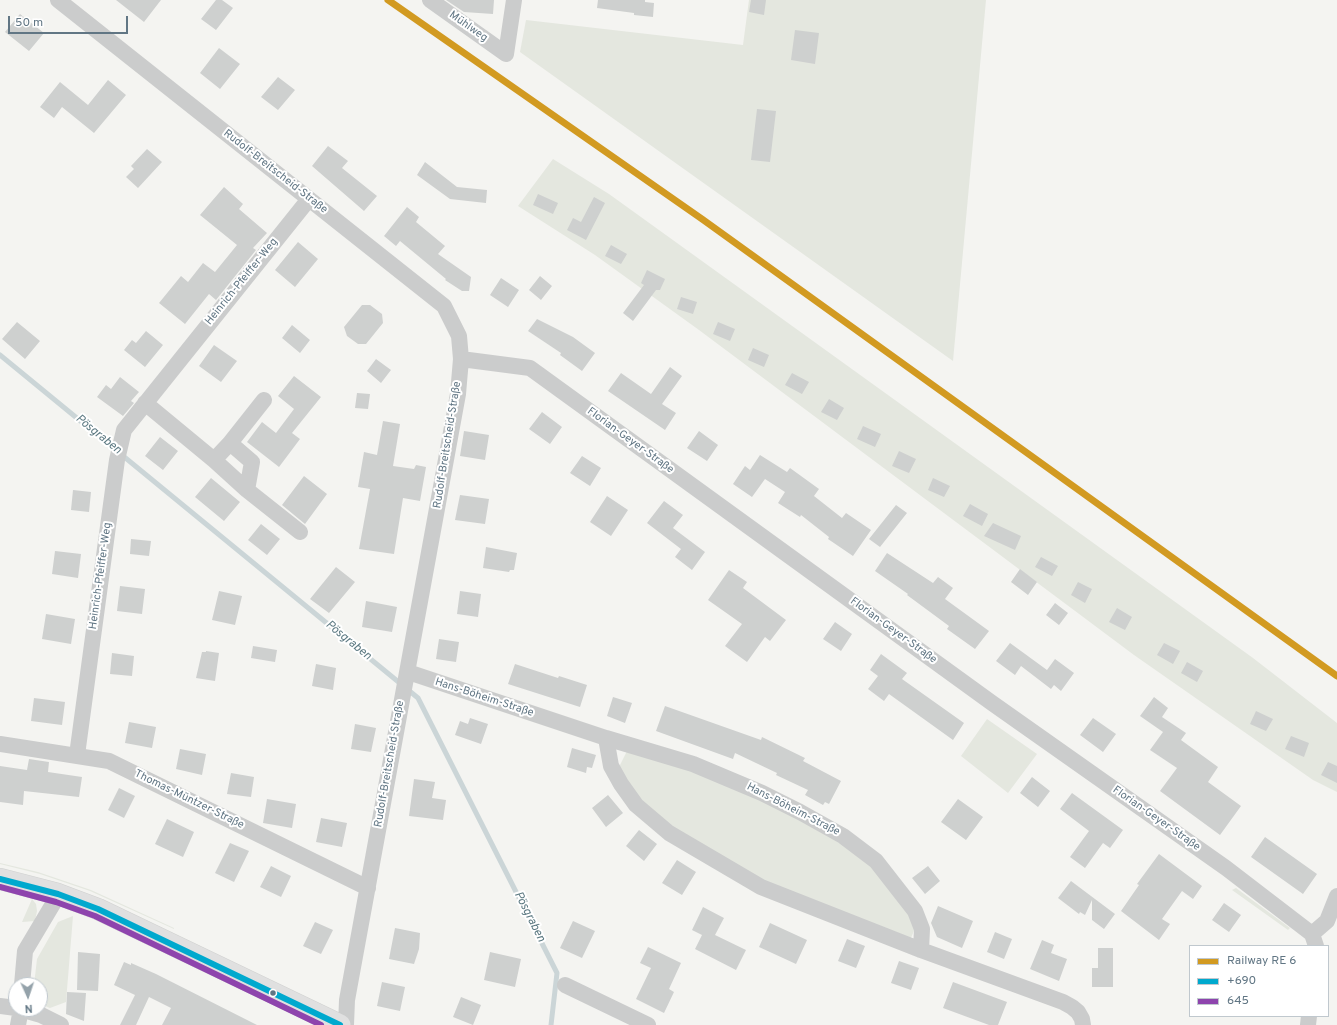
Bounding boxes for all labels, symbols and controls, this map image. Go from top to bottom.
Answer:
scale bar [10,8,130,34]
street label: Mühlweg [446,9,490,45]
text: 50 m [15,15,43,31]
street label: Rudolf-Breitscheid-Straße [220,127,330,217]
street label: Heinrich-Pfeiffer-Weg [203,236,281,328]
street label: Rudolf-Breitscheid-Straße [431,381,465,509]
street label: Florian-Geyer-Straße [584,405,676,477]
water label: Pösgraben [72,412,124,458]
street label: Heinrich-Pfeiffer-Weg [87,522,115,630]
street label: Florian-Geyer-Straße [847,595,939,667]
water label: Pösgraben [322,618,374,664]
street label: Hans-Böheim-Straße [433,676,535,720]
street label: Rudolf-Breitscheid-Straße [372,700,408,828]
street label: Thomas-Müntzer-Straße [132,768,246,832]
street label: Hans-Böheim-Straße [744,781,842,839]
street label: Florian-Geyer-Straße [1110,784,1202,854]
water label: Pösgraben [510,889,548,945]
legend [1189,945,1329,1017]
text: Railway RE 6 [1227,953,1296,969]
text: +690 [1227,973,1256,989]
north arrow [8,977,48,1017]
unlabelled marker [268,988,278,998]
text: 645 [1227,993,1249,1009]
text: N [24,1001,33,1015]

